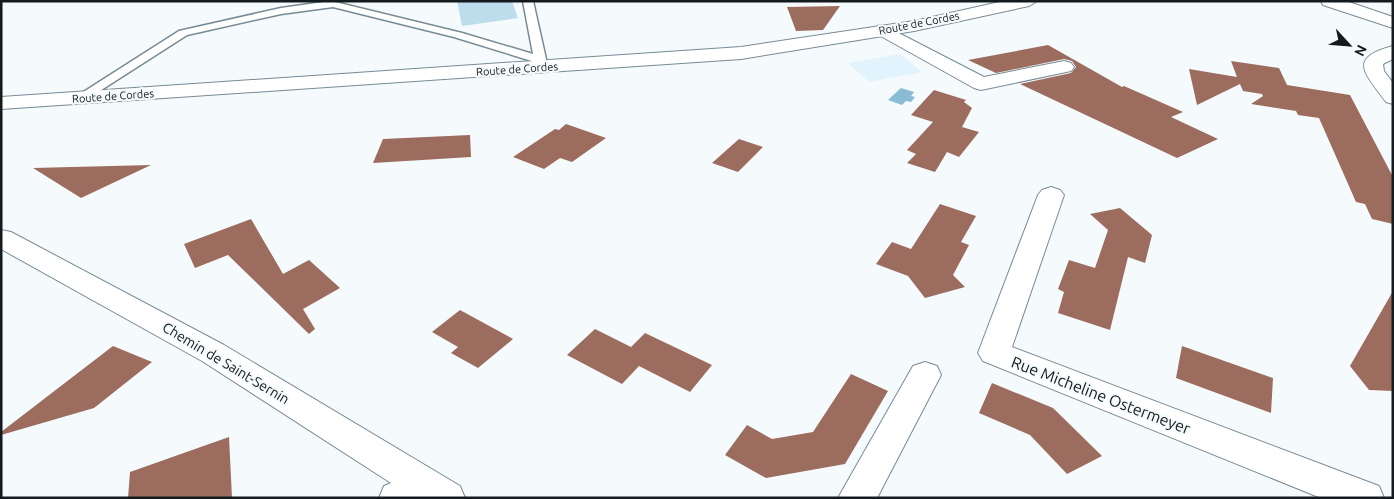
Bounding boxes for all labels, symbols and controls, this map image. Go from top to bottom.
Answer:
street label: Route de Cordes [878,9,961,37]
north arrow [1324,20,1374,70]
text: N [1351,42,1370,59]
street label: Route de Cordes [476,60,559,78]
street label: Route de Cordes [72,87,155,105]
street label: Chemin de Saint-Sernin [160,319,292,407]
street label: Rue Micheline Ostermeyer [1009,353,1193,437]

